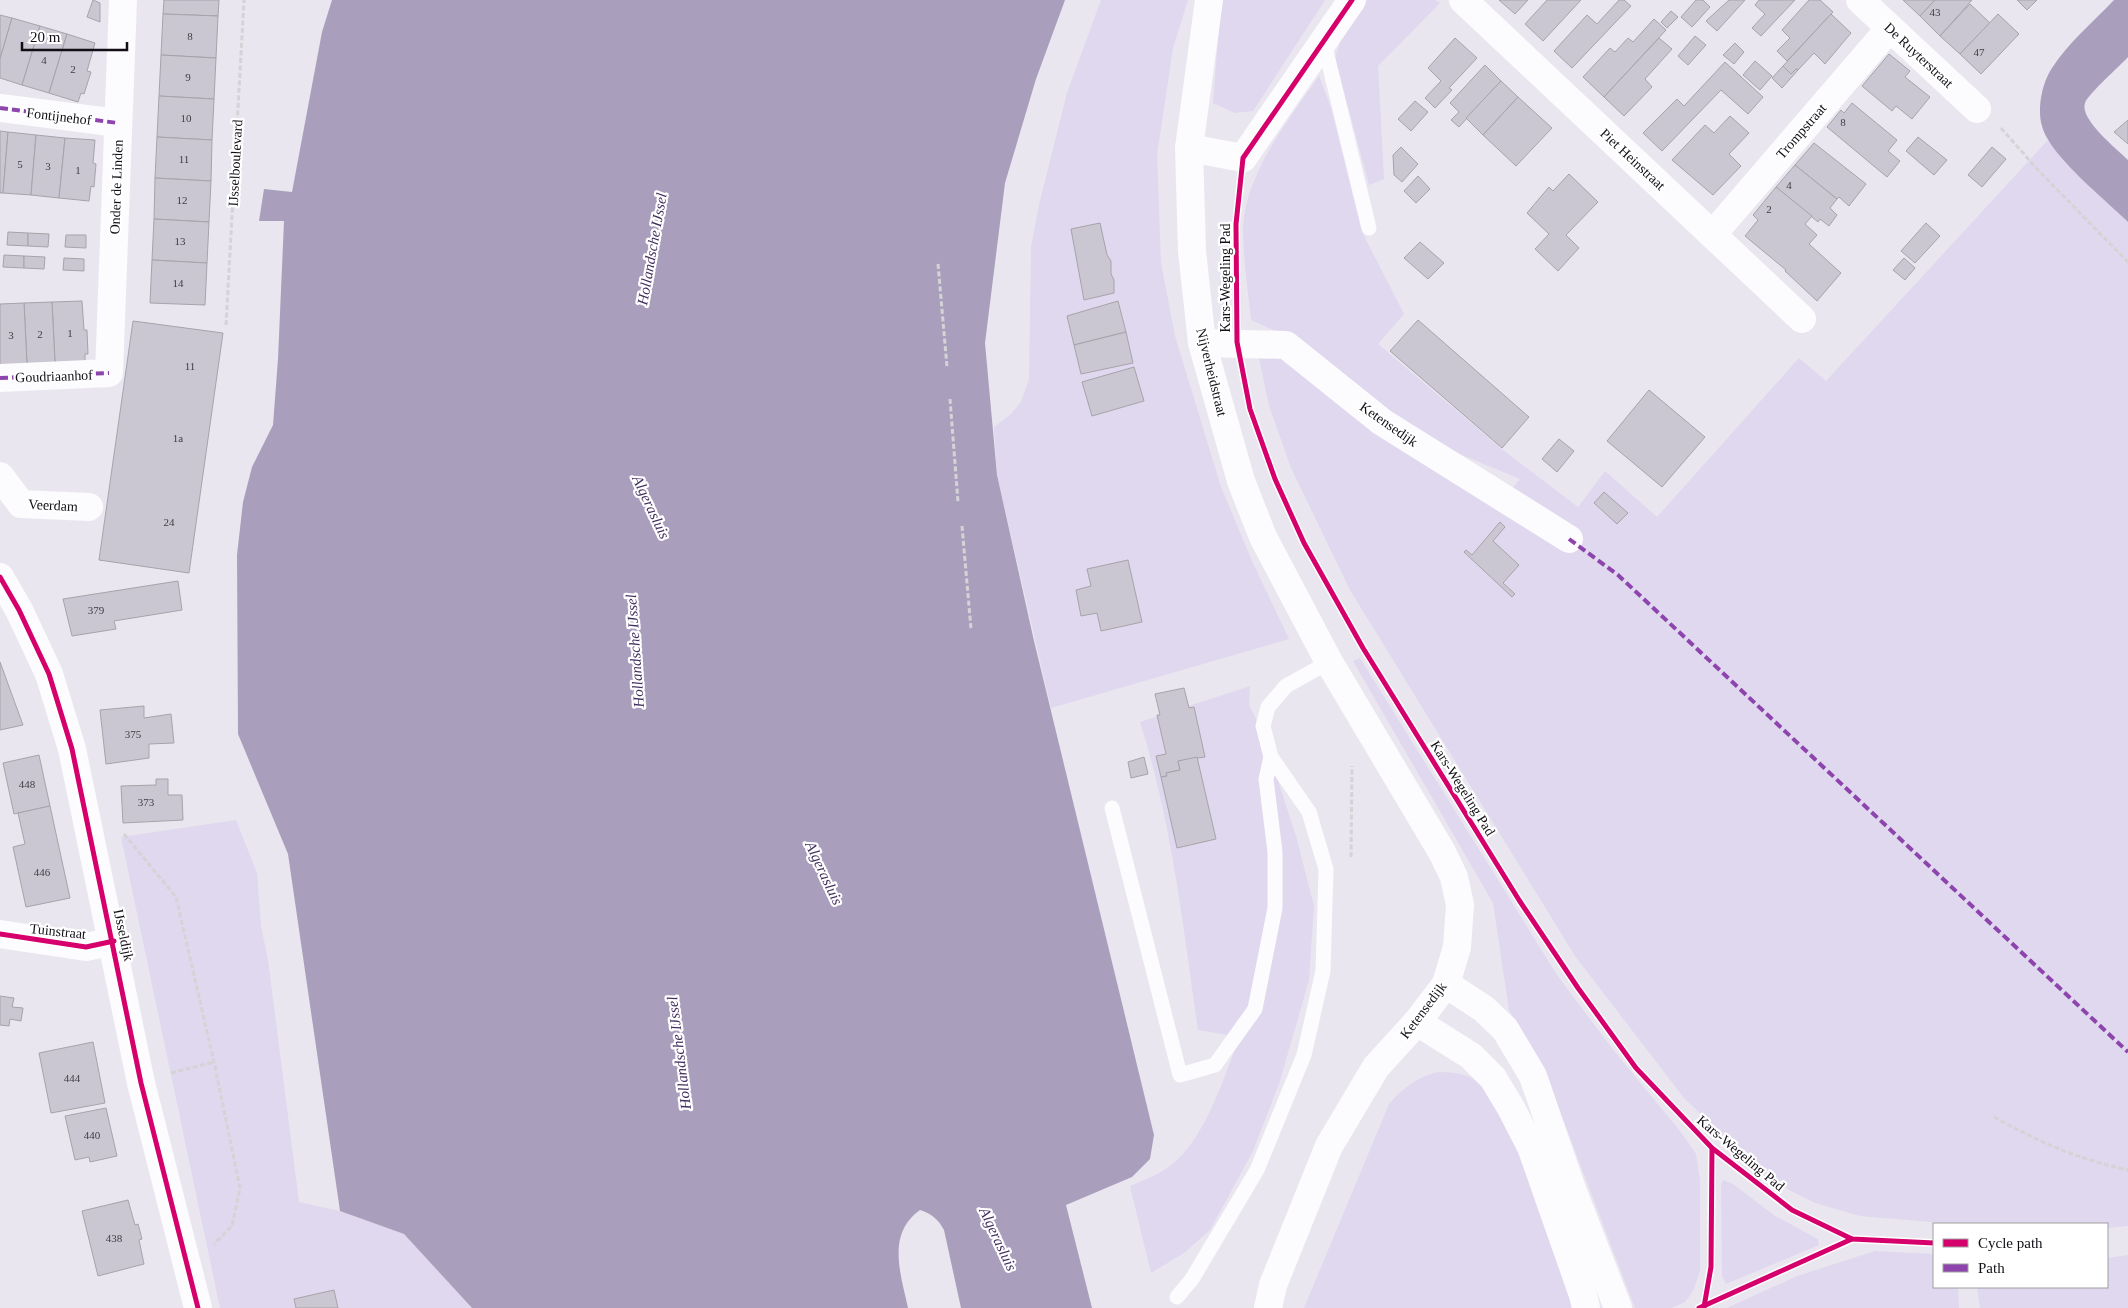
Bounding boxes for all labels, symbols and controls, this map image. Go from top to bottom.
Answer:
house number: 43 [1930,6,1941,18]
scale bar [22,20,128,52]
street label: De Ruyterstraat [1881,20,1956,91]
text: 20 m [30,29,61,45]
house number: 8 [187,30,193,42]
house number: 47 [1974,46,1985,58]
house number: 4 [41,54,47,66]
house number: 2 [70,63,76,75]
house number: 9 [185,71,191,83]
street label: Trompstraat [1773,101,1829,162]
street label: Fontijnehof [26,105,93,128]
house number: 10 [181,112,192,124]
house number: 8 [1840,116,1846,128]
street label: IJsselboulevard [226,119,245,207]
street label: Piet Heinstraat [1597,126,1668,193]
street label: Onder de Linden [107,139,126,235]
house number: 11 [179,153,189,165]
house number: 5 [17,158,23,170]
house number: 3 [45,160,51,172]
house number: 1 [75,164,81,176]
house number: 4 [1786,179,1792,191]
water label: Hollandsche IJssel [634,192,670,307]
house number: 12 [177,194,188,206]
house number: 2 [1766,203,1772,215]
street label: Kars-Wegeling Pad [1218,224,1233,332]
house number: 13 [175,235,186,247]
house number: 14 [173,277,184,289]
house number: 1 [67,327,73,339]
street label: Nijverheidstraat [1193,327,1230,418]
house number: 2 [37,328,43,340]
house number: 3 [8,329,14,341]
house number: 11 [185,360,195,372]
street label: Goudriaanhof [15,368,93,385]
street label: Ketensedijk [1357,399,1420,450]
house number: 1a [173,432,183,444]
water label: Algerasluis [629,472,673,541]
street label: Veerdam [28,497,78,514]
house number: 24 [164,516,175,528]
water label: Hollandsche IJssel [623,594,647,709]
house number: 379 [88,604,105,616]
house number: 375 [125,728,142,740]
street label: Kars-Wegeling Pad [1427,738,1498,838]
house number: 448 [19,778,36,790]
house number: 373 [138,796,155,808]
water label: Algerasluis [802,838,846,907]
house number: 446 [34,866,51,878]
street label: IJsseldijk [111,908,136,963]
street label: Tuinstraat [29,921,87,942]
street label: Ketensedijk [1397,979,1450,1042]
water label: Hollandsche IJssel [664,996,694,1111]
house number: 444 [64,1072,81,1084]
street label: Kars-Wegeling Pad [1694,1113,1787,1194]
house number: 440 [84,1129,101,1141]
water label: Algerasluis [976,1204,1020,1273]
legend [1933,1223,2108,1288]
house number: 438 [106,1232,123,1244]
text: Cycle path [1978,1235,2043,1251]
text: Path [1978,1260,2005,1276]

